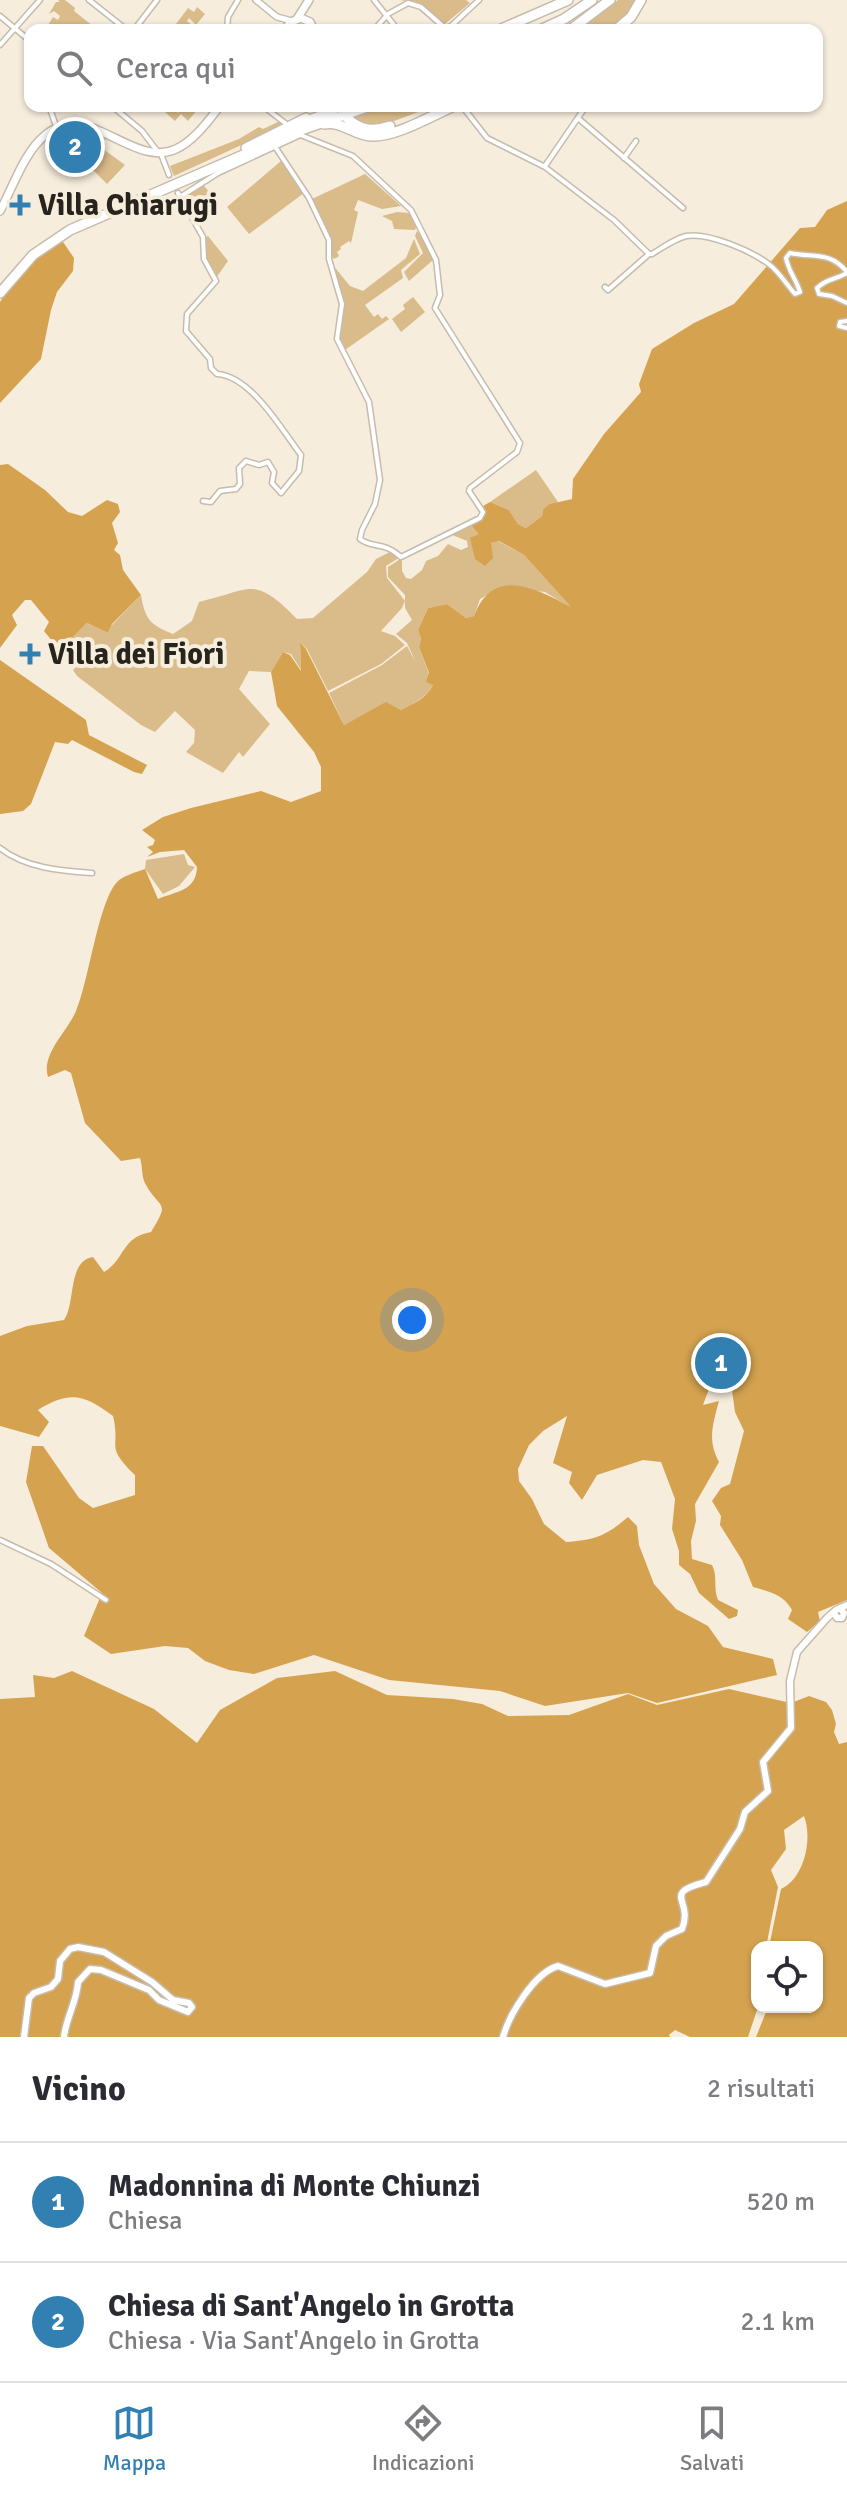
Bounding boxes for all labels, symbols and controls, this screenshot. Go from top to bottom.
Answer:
search box [24,24,823,112]
icon: search [52,46,96,90]
text: Cerca qui [116,50,236,87]
pin: 2 [49,117,101,177]
place label: Villa Chiarugi [38,187,218,224]
marker: Villa Chiarugi [9,194,31,216]
place label: Villa dei Fiori [48,636,224,673]
marker: Villa dei Fiori [19,643,41,665]
your location [392,1300,432,1340]
pin: 1 [695,1333,747,1393]
map controls [751,1941,823,2013]
button: locate [751,1941,823,2013]
text: Vicino [32,2068,126,2110]
text: 2 risultati [707,2073,815,2105]
text: Madonnina di Monte Chiunzi [108,2168,480,2205]
text: 1 [51,2186,65,2218]
text: 520 m [746,2186,815,2218]
text: Chiesa [108,2205,182,2237]
text: Chiesa di Sant'Angelo in Grotta [108,2288,514,2325]
text: 2 [51,2306,65,2338]
text: 2.1 km [741,2306,815,2338]
text: Chiesa · Via Sant'Angelo in Grotta [108,2325,480,2357]
tab: Mappa [103,2401,166,2476]
tab: Indicazioni [372,2401,474,2476]
tab: Salvati [680,2401,744,2476]

